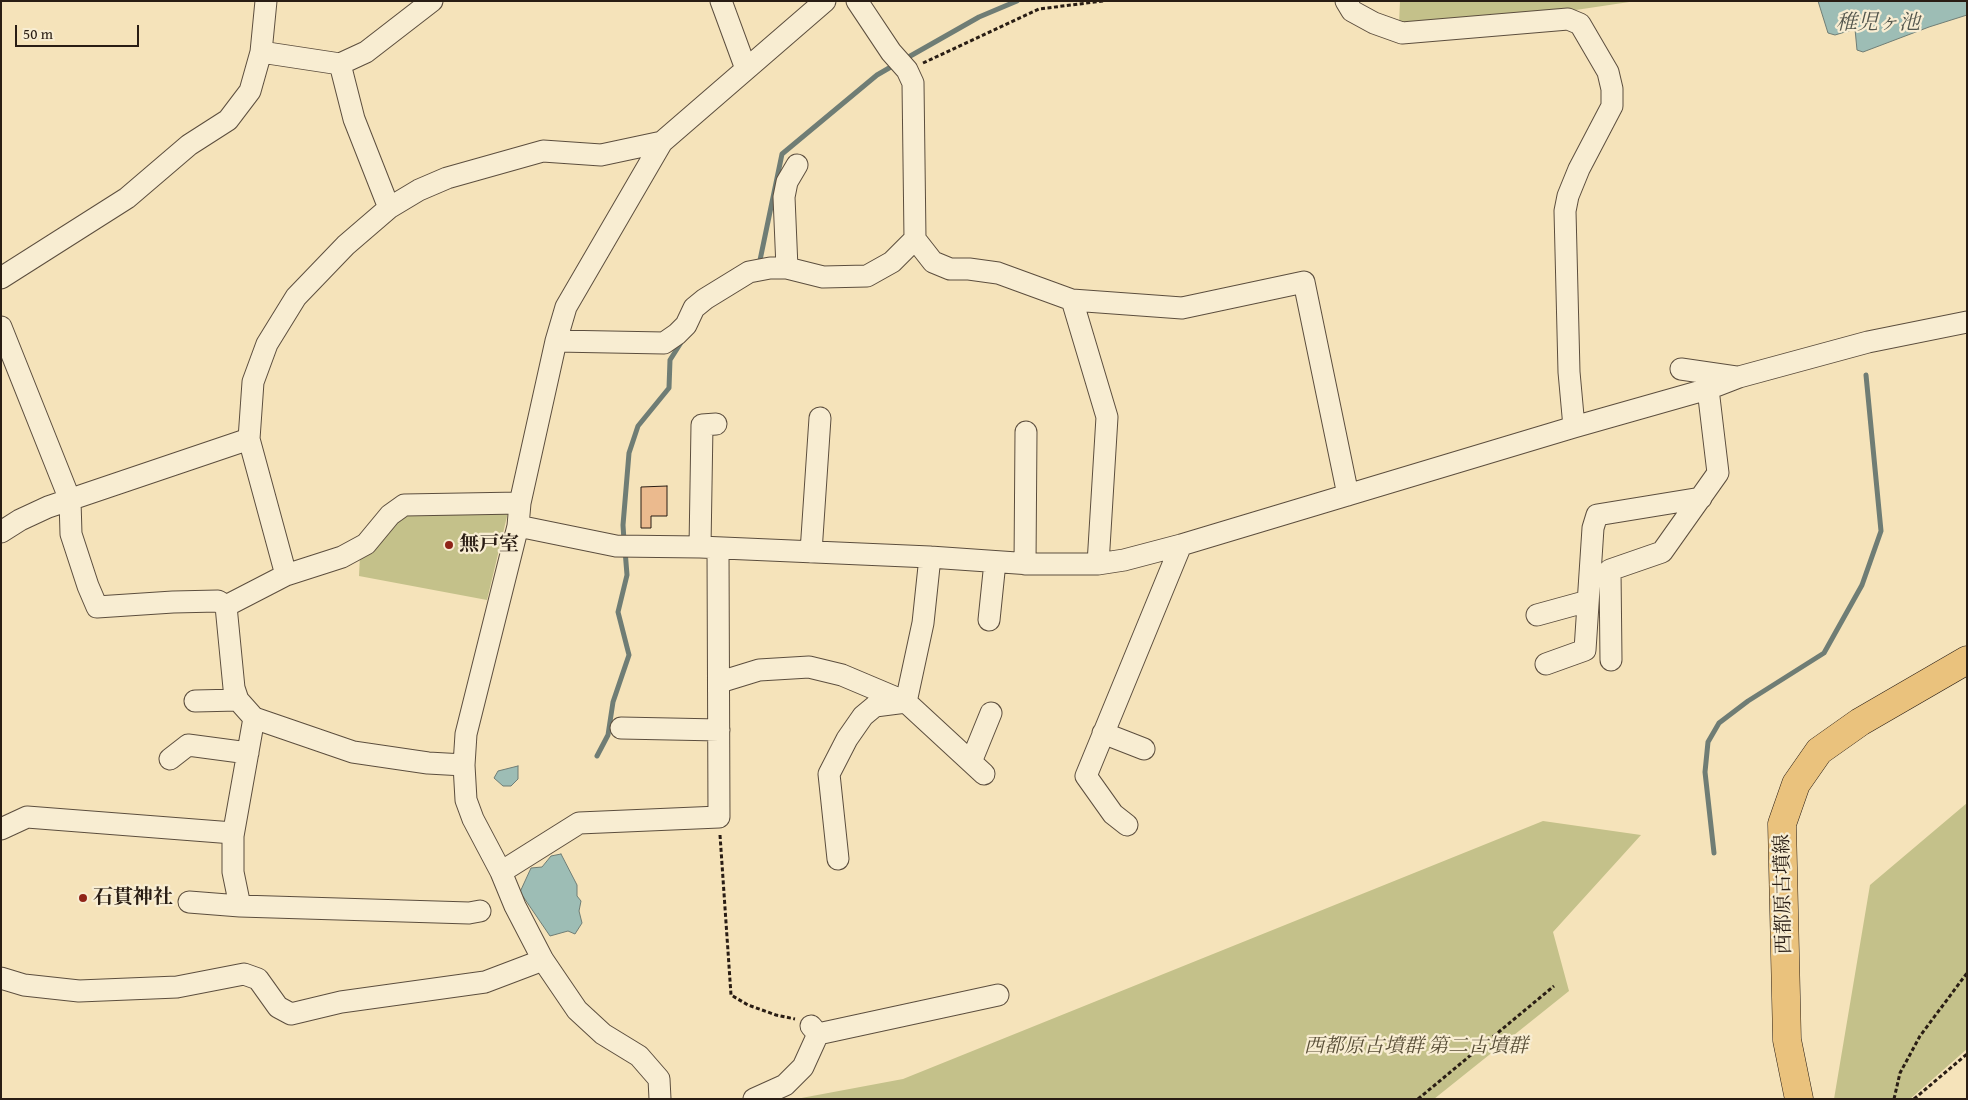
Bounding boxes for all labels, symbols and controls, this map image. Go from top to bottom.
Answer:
water label: 稚児ヶ池 [1836,11,1920,37]
scale bar [18,15,141,47]
text: 50 m [23,23,53,44]
place label: 無戸室 [459,533,519,557]
marker: 無戸室 [443,539,455,551]
street label: 西都原古墳線 [1771,834,1797,954]
place label: 石貫神社 [93,886,173,910]
marker: 石貫神社 [77,892,89,904]
park label: 西都原古墳群 第二古墳群 [1304,1035,1528,1059]

